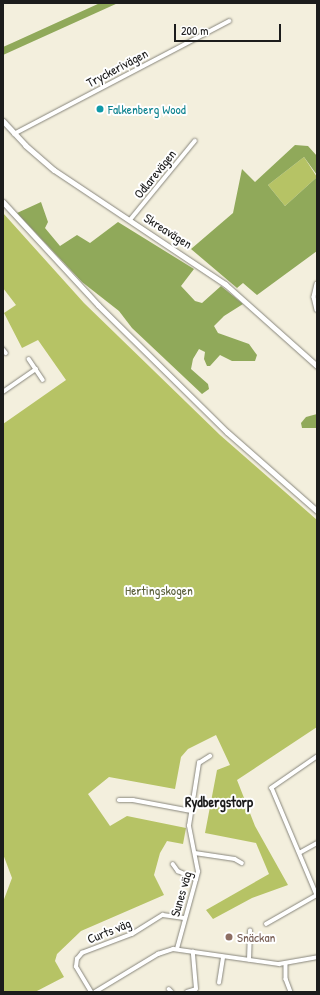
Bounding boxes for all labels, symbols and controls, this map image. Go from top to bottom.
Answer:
scale bar [176,16,283,42]
text: 200 m [181,22,208,39]
street label: Tryckerivägen [84,45,150,91]
place label: Falkenberg Wood [108,101,186,117]
marker: Falkenberg Wood [95,104,105,114]
street label: Odlarevägen [131,146,179,202]
street label: Skreavägen [141,210,195,252]
park label: Hertingskogen [125,582,193,598]
district label: Rydbergstorp [185,794,253,810]
street label: Sunes väg [167,870,195,918]
street label: Curts väg [85,915,133,947]
place label: Snäckan [237,929,275,945]
marker: Snäckan [224,932,234,942]

